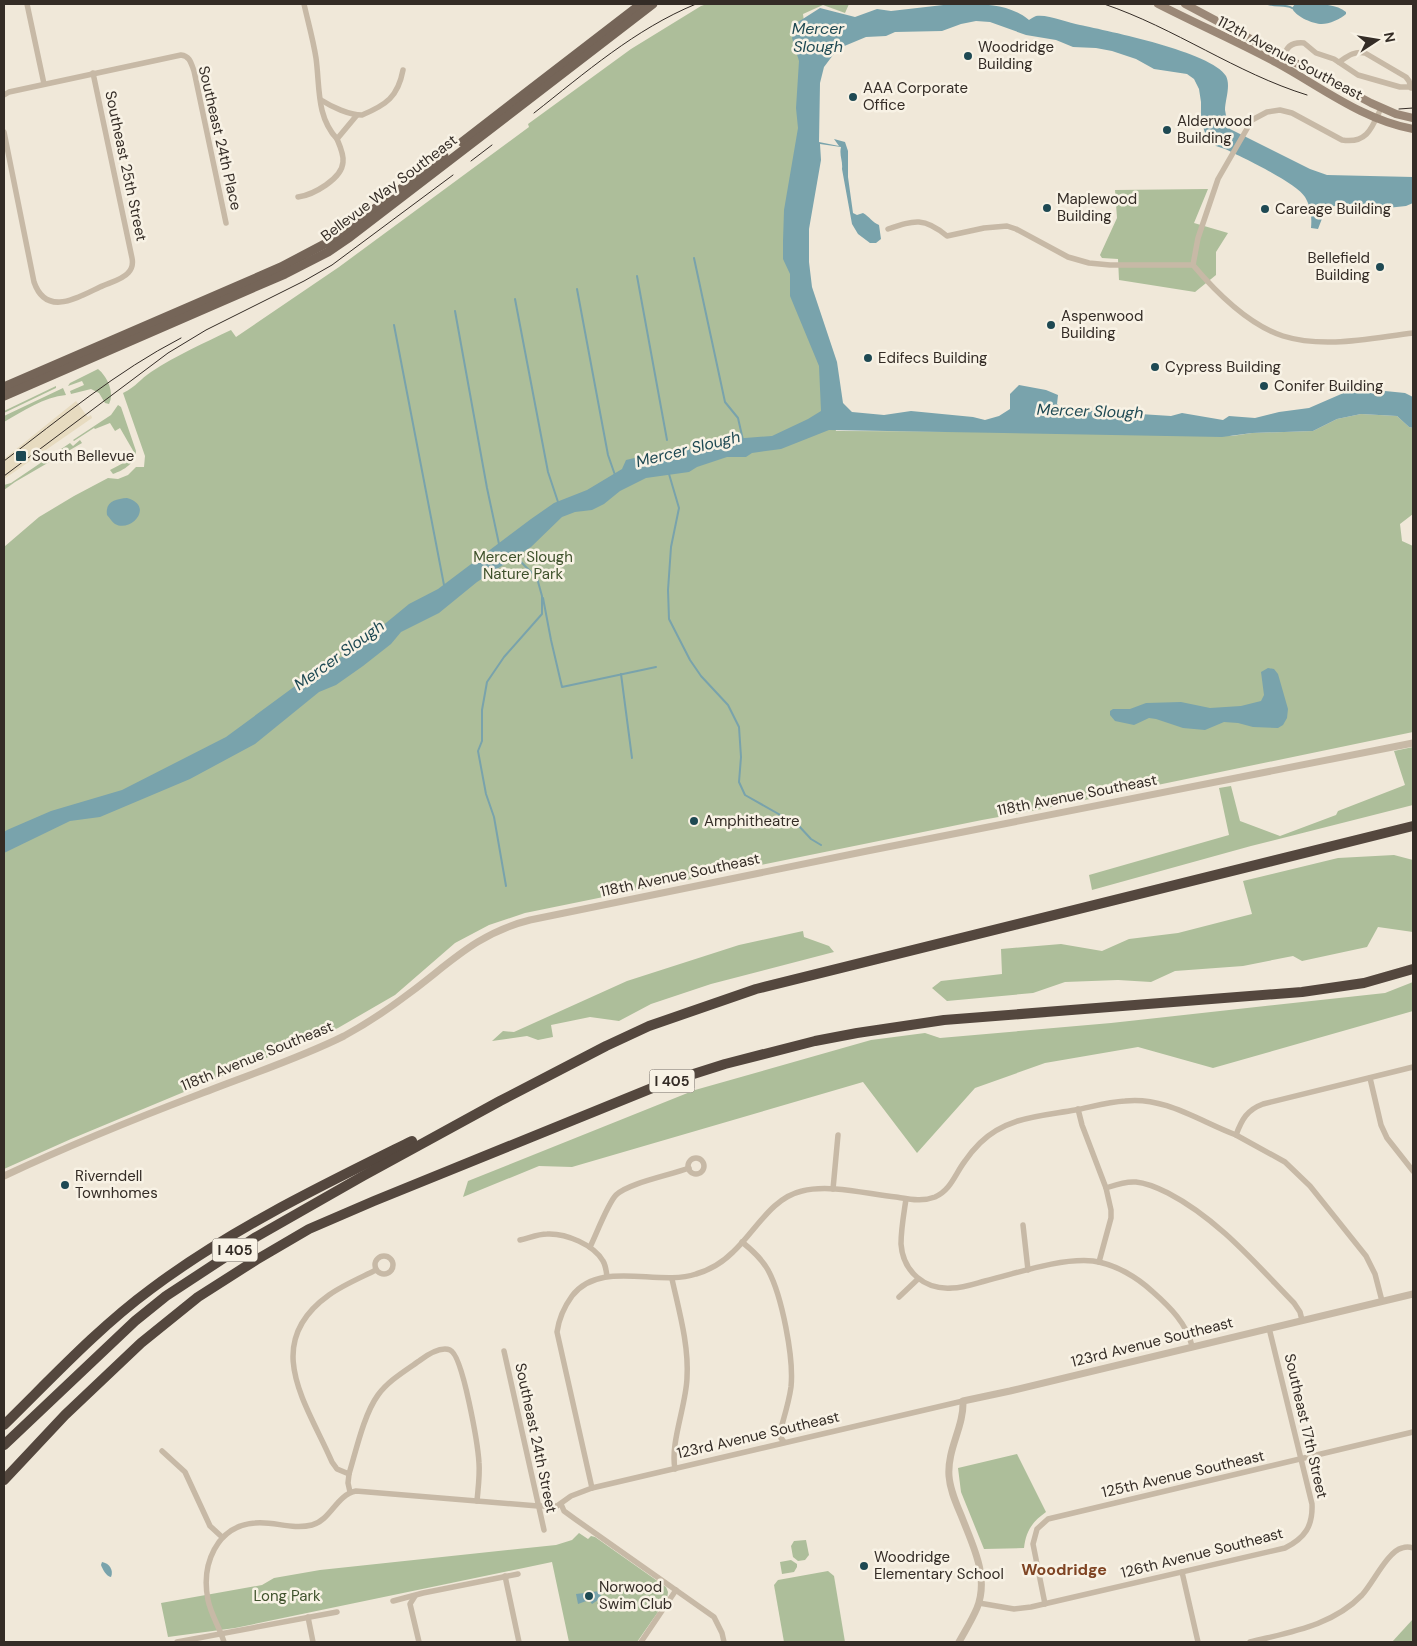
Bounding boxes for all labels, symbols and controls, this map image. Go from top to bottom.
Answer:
street label: 112th Avenue Southeast [1214,11,1366,105]
north arrow [1352,15,1402,65]
water label: Mercer Slough [792,18,845,57]
text: N [1380,30,1400,44]
place label: Woodridge Building [978,37,1054,74]
marker: Woodridge Building [962,50,974,62]
street label: Southeast 24th Place [194,64,246,212]
place label: AAA Corporate Office [863,78,968,115]
street label: Southeast 25th Street [100,89,152,243]
marker: AAA Corporate Office [847,91,859,103]
place label: Alderwood Building [1177,111,1252,148]
marker: Alderwood Building [1161,124,1173,136]
street label: Bellevue Way Southeast [317,130,461,246]
place label: Maplewood Building [1057,189,1137,226]
place label: Careage Building [1275,199,1391,219]
marker: Maplewood Building [1041,202,1053,214]
marker: Careage Building [1259,203,1271,215]
place label: Bellefield Building [1308,248,1370,285]
marker: Bellefield Building [1374,261,1386,273]
place label: Aspenwood Building [1061,306,1143,343]
marker: Aspenwood Building [1045,319,1057,331]
place label: Edifecs Building [878,348,987,368]
marker: Edifecs Building [862,352,874,364]
place label: Cypress Building [1165,357,1281,377]
marker: Cypress Building [1149,361,1161,373]
place label: Conifer Building [1274,376,1383,396]
marker: Conifer Building [1258,380,1270,392]
water label: Mercer Slough [1036,399,1144,423]
water label: Mercer Slough [634,426,742,472]
place label: South Bellevue [32,446,134,466]
marker: South Bellevue [14,449,28,463]
park label: Mercer Slough Nature Park [473,547,573,584]
water label: Mercer Slough [290,615,388,695]
street label: 118th Avenue Southeast [995,770,1159,820]
place label: Amphitheatre [704,811,800,831]
marker: Amphitheatre [688,815,700,827]
street label: 118th Avenue Southeast [598,848,762,902]
street label: 118th Avenue Southeast [178,1016,336,1096]
road number: I 405 [650,1070,694,1092]
place label: Riverndell Townhomes [75,1166,158,1203]
marker: Riverndell Townhomes [59,1179,71,1191]
road number: I 405 [212,1238,258,1262]
street label: 123rd Avenue Southeast [1069,1312,1235,1372]
street label: Southeast 17th Street [1280,1352,1332,1501]
street label: Southeast 24th Street [510,1361,562,1515]
street label: 123rd Avenue Southeast [675,1407,841,1463]
street label: 125th Avenue Southeast [1100,1446,1266,1502]
street label: 126th Avenue Southeast [1119,1523,1285,1583]
place label: Woodridge Elementary School [874,1547,1004,1584]
district label: Woodridge [1021,1559,1107,1580]
marker: Woodridge Elementary School [858,1560,870,1572]
place label: Norwood Swim Club [599,1577,672,1614]
park label: Long Park [253,1586,321,1606]
marker: Norwood Swim Club [583,1590,595,1602]

